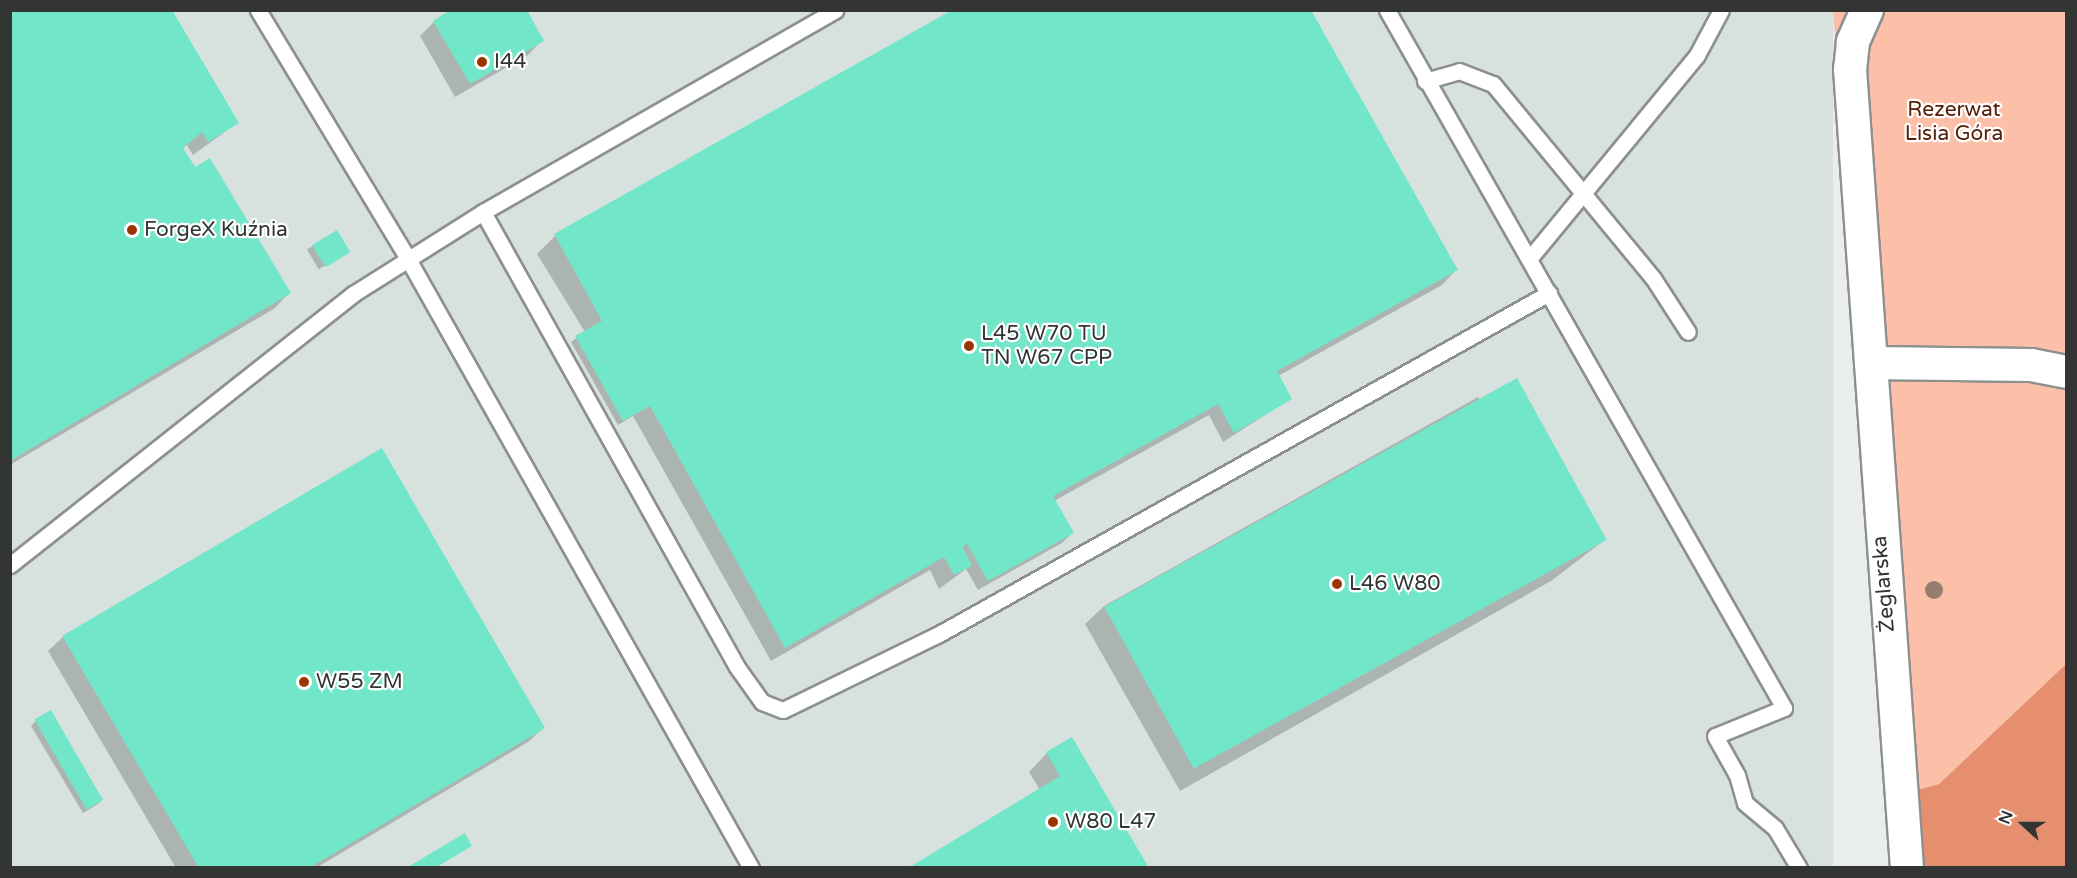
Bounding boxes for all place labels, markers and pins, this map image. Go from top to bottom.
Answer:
place label: I44 [494,49,526,75]
marker: I44 [475,55,489,69]
place label: ForgeX Kuźnia [144,217,288,243]
marker: ForgeX Kuźnia [125,223,139,237]
place label: L45 W70 TU TN W67 CPP [981,321,1112,371]
marker: L45 W70 TU TN W67 CPP [962,339,976,353]
place label: L46 W80 [1349,571,1441,597]
marker: L46 W80 [1330,577,1344,591]
place label: W55 ZM [316,669,403,695]
marker: W55 ZM [297,675,311,689]
place label: W80 L47 [1065,809,1157,835]
marker: W80 L47 [1046,815,1060,829]

